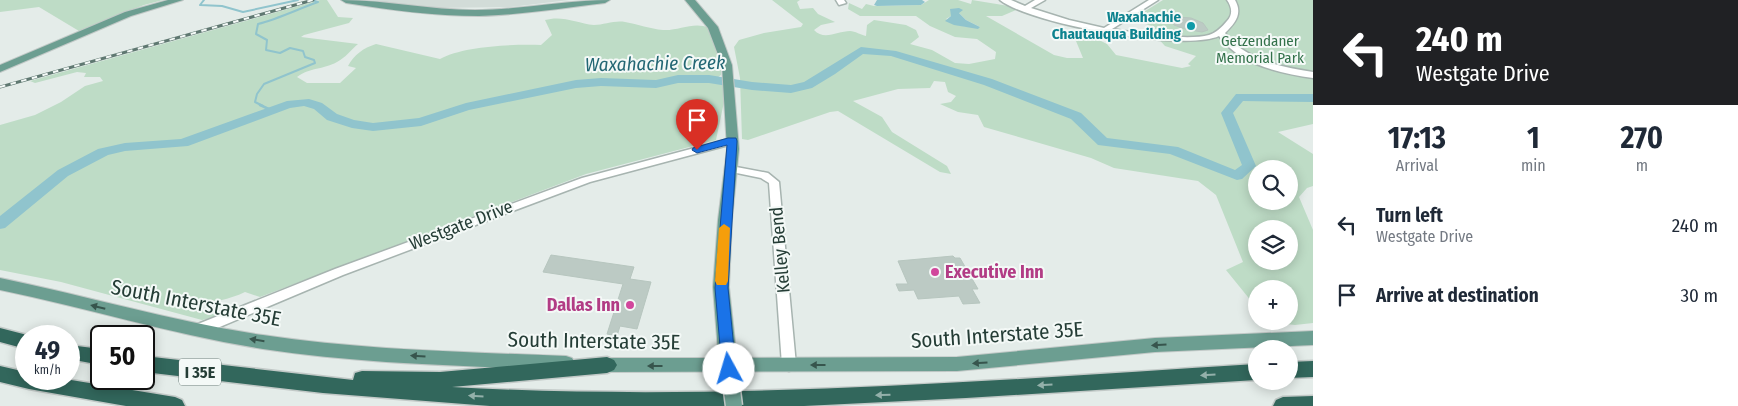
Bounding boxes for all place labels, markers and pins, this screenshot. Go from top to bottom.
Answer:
place label: Waxahachie Chautauqua Building [1052,8,1182,43]
marker: Waxahachie Chautauqua Building [1185,20,1197,32]
pin [676,99,718,150]
place label: Executive Inn [945,261,1044,283]
marker: Executive Inn [929,266,941,278]
place label: Dallas Inn [547,294,620,316]
marker: Dallas Inn [624,299,636,311]

